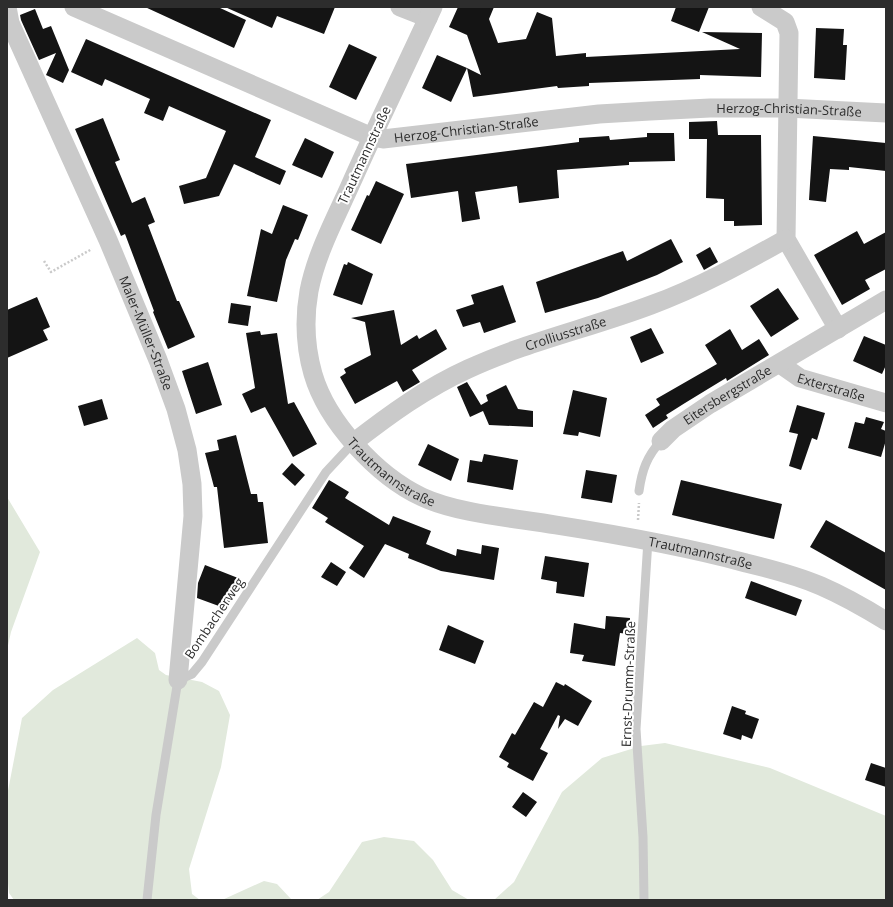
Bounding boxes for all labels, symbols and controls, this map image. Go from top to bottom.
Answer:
street label: Herzog-Christian-Straße [716,99,862,121]
street label: Trautmannstraße [333,103,395,207]
street label: Herzog-Christian-Straße [393,112,539,147]
street label: Maler-Müller-Straße [115,273,177,393]
street label: Crolliusstraße [523,312,608,355]
street label: Eitersbergstraße [679,361,775,429]
street label: Exterstraße [795,369,867,406]
street label: Trautmannstraße [344,433,438,511]
street label: Trautmannstraße [647,532,754,573]
street label: Bombacherweg [180,574,248,662]
street label: Ernst-Drumm-Straße [617,621,639,747]

